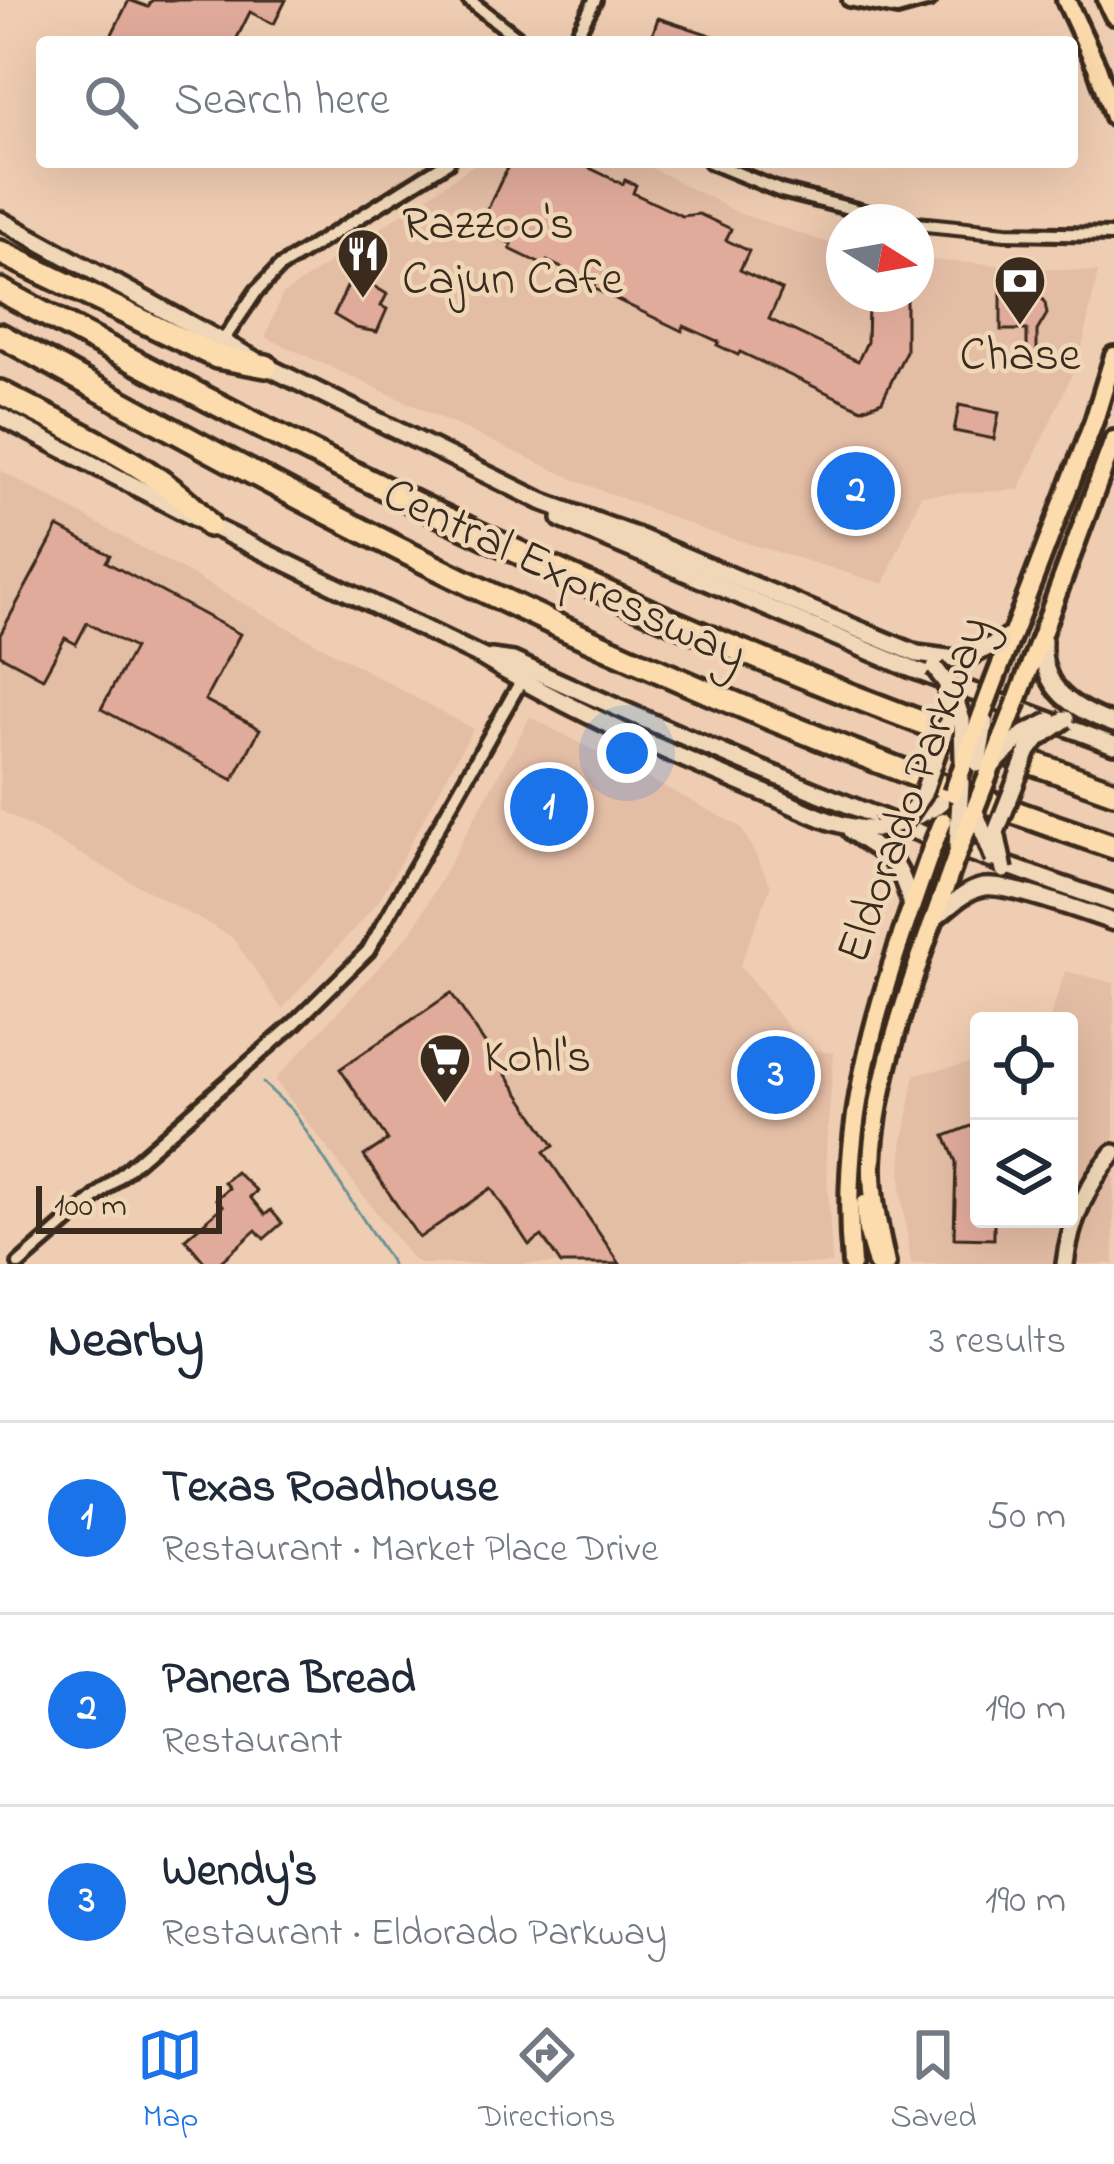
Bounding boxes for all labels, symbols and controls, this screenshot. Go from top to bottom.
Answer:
search box [36,36,1078,168]
icon: search [78,69,144,135]
text: Search here [174,69,390,135]
place label: Razzoo's Cajun Cafe [402,191,623,316]
north arrow [826,204,934,312]
restaurant icon: Razzoo's Cajun Cafe [335,226,391,300]
bank icon: Chase [992,253,1048,327]
place label: Chase [959,322,1081,392]
pin: 2 [817,446,895,536]
street label: Central Expressway [370,461,758,691]
street label: Eldorado Parkway [820,607,1010,973]
your location [597,723,657,783]
pin: 1 [510,762,588,852]
map controls [970,1012,1078,1228]
button: locate [970,1012,1078,1120]
place label: Kohl's [484,1024,591,1094]
pin: 3 [737,1030,815,1120]
supermarket icon: Kohl's [417,1031,473,1105]
button: layers [970,1120,1078,1228]
scale bar [36,1180,222,1233]
text: 100 m [54,1183,127,1231]
text: Nearby [48,1305,204,1380]
text: 3 results [929,1314,1066,1371]
text: Texas Roadhouse [162,1456,498,1522]
text: 1 [81,1489,93,1546]
text: 50 m [987,1489,1066,1546]
text: Restaurant · Market Place Drive [162,1522,659,1579]
text: Panera Bread [162,1648,416,1714]
text: 2 [77,1681,97,1738]
text: 190 m [985,1681,1066,1738]
text: Restaurant [162,1714,343,1771]
text: Wendy's [162,1840,317,1906]
text: 3 [79,1873,95,1930]
text: 190 m [985,1873,1066,1930]
text: Restaurant · Eldorado Parkway [162,1906,667,1963]
tab: Map [137,2022,203,2142]
tab: Directions [478,2022,616,2142]
tab: Saved [890,2022,977,2142]

